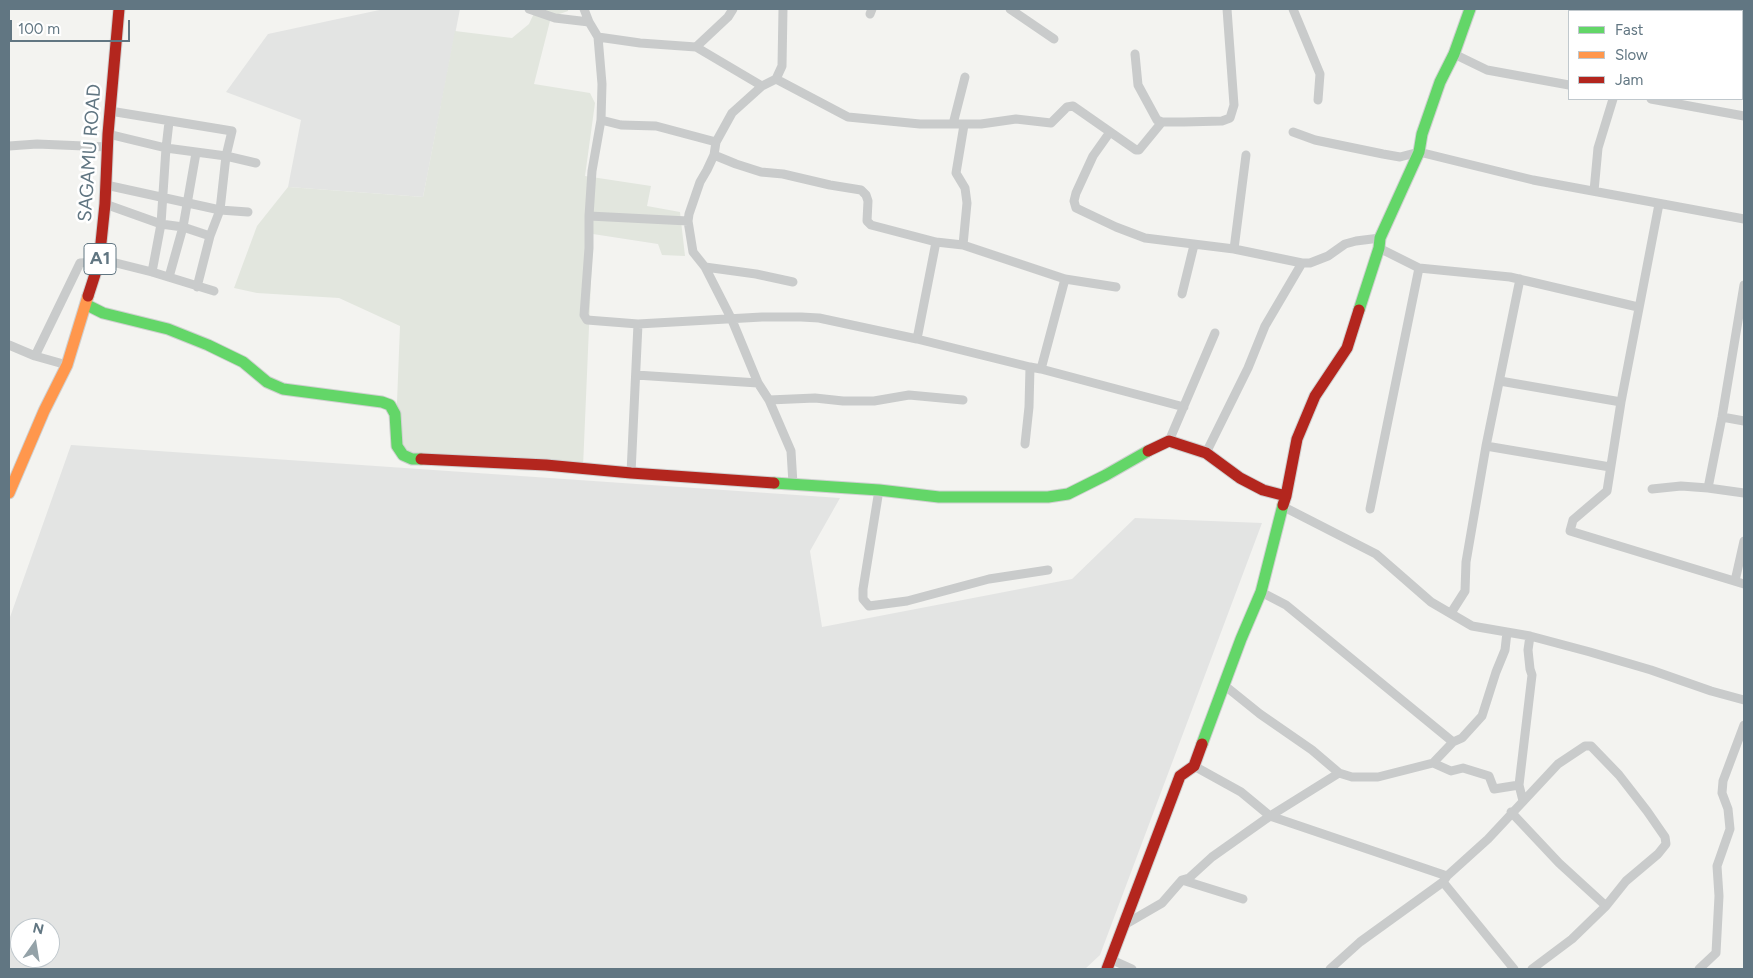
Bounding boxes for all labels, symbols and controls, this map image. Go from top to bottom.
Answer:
scale bar [12,10,132,42]
legend [1568,10,1743,100]
text: 100 m [18,20,60,38]
text: Fast [1615,21,1643,39]
text: Slow [1615,46,1648,64]
text: Jam [1615,71,1643,89]
street label: SAGAMU ROAD [74,83,106,223]
road number: A1 [84,243,116,274]
north arrow [10,918,60,968]
text: N [31,919,45,938]

